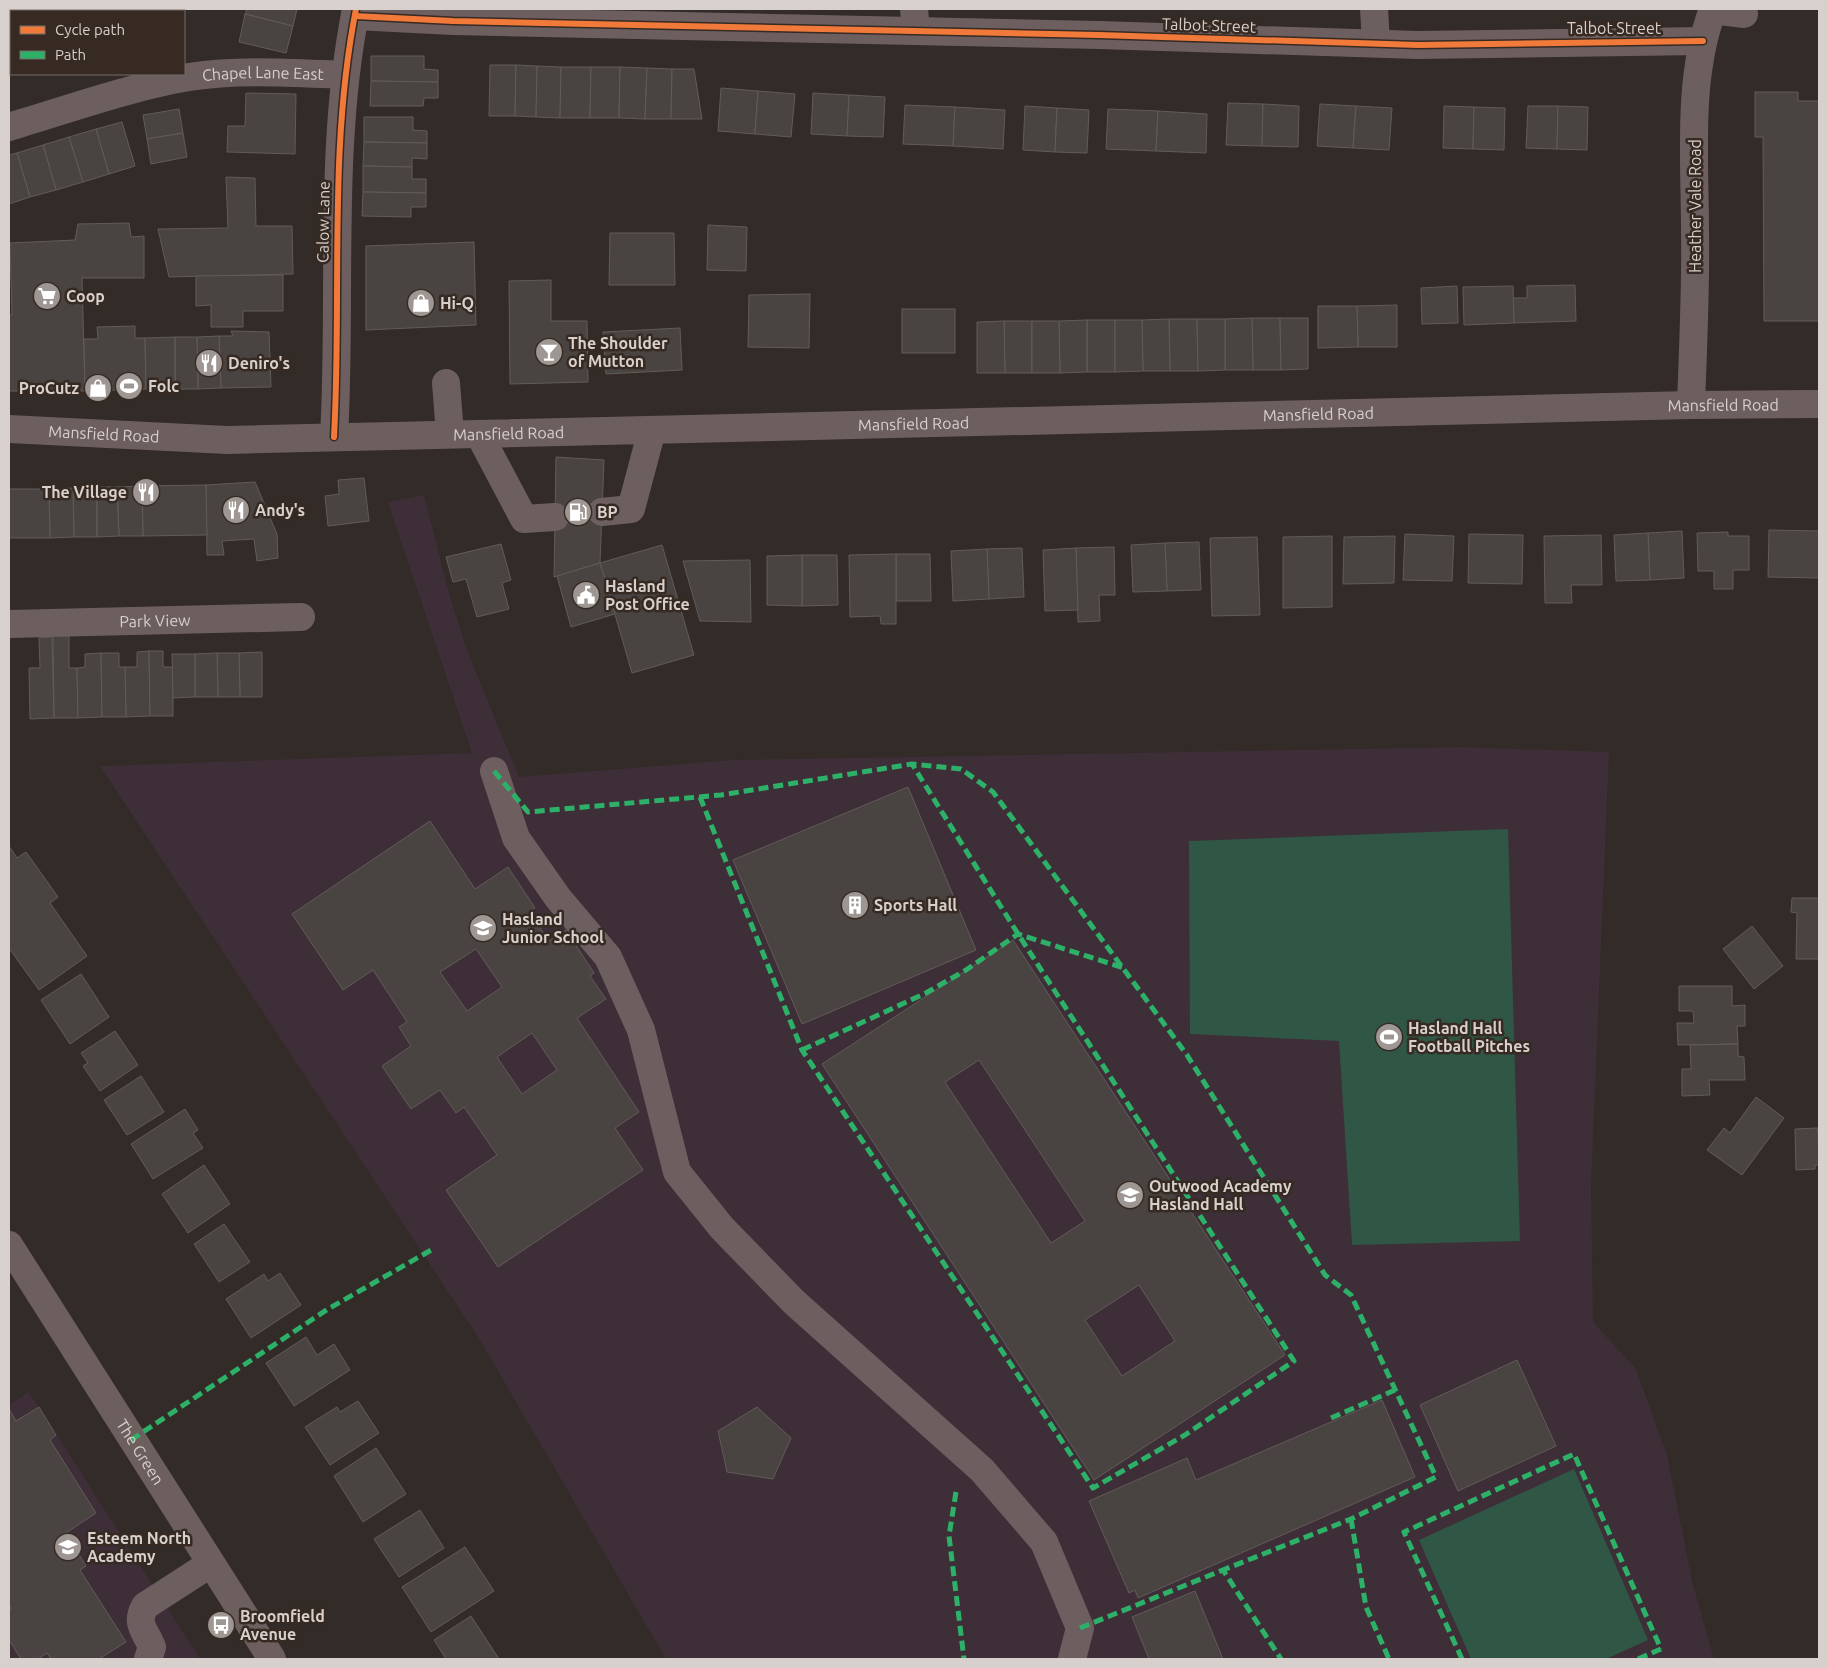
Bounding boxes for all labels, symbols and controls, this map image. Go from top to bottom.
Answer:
legend [10,10,185,75]
street label: Talbot Street [1162,14,1257,36]
street label: Talbot Street [1567,19,1662,37]
text: Cycle path [55,21,125,38]
text: Path [55,46,86,63]
street label: Chapel Lane East [201,63,325,84]
street label: Heather Vale Road [1686,139,1704,273]
street label: Calow Lane [313,181,333,263]
supermarket icon: Coop [32,281,62,311]
place label: Coop [66,287,105,305]
shop icon: Hi-Q [406,288,436,318]
place label: Hi-Q [440,294,474,312]
place label: The Shoulder of Mutton [568,334,668,370]
bar icon: The Shoulder of Mutton [534,337,564,367]
restaurant icon: Deniro's [194,348,224,378]
place label: Deniro's [228,354,290,372]
sports icon: Folc [114,371,144,401]
shop icon: ProCutz [83,373,113,403]
place label: Folc [148,377,179,395]
place label: ProCutz [19,379,79,397]
street label: Mansfield Road [1667,395,1779,415]
street label: Mansfield Road [1263,404,1374,424]
street label: Mansfield Road [858,413,969,434]
street label: Mansfield Road [48,422,160,446]
street label: Mansfield Road [453,423,564,444]
restaurant icon: The Village [131,477,161,507]
place label: The Village [42,483,127,501]
restaurant icon: Andy's [221,495,251,525]
fuel station icon: BP [563,497,593,527]
place label: Andy's [255,501,305,519]
place label: BP [597,503,618,521]
place label: Hasland Post Office [605,577,690,613]
public building icon: Hasland Post Office [571,580,601,610]
street label: Park View [119,611,191,630]
building icon: Sports Hall [840,890,870,920]
place label: Sports Hall [874,896,957,914]
place label: Hasland Junior School [502,910,604,946]
school or university icon: Hasland Junior School [468,913,498,943]
place label: Hasland Hall Football Pitches [1408,1019,1530,1055]
sports icon: Hasland Hall Football Pitches [1374,1022,1404,1052]
place label: Outwood Academy Hasland Hall [1149,1177,1292,1213]
school or university icon: Outwood Academy Hasland Hall [1115,1180,1145,1210]
street label: The Green [113,1416,168,1488]
place label: Esteem North Academy [87,1529,191,1565]
school or university icon: Esteem North Academy [53,1532,83,1562]
place label: Broomfield Avenue [240,1607,325,1643]
bus stop icon: Broomfield Avenue [206,1610,236,1640]

